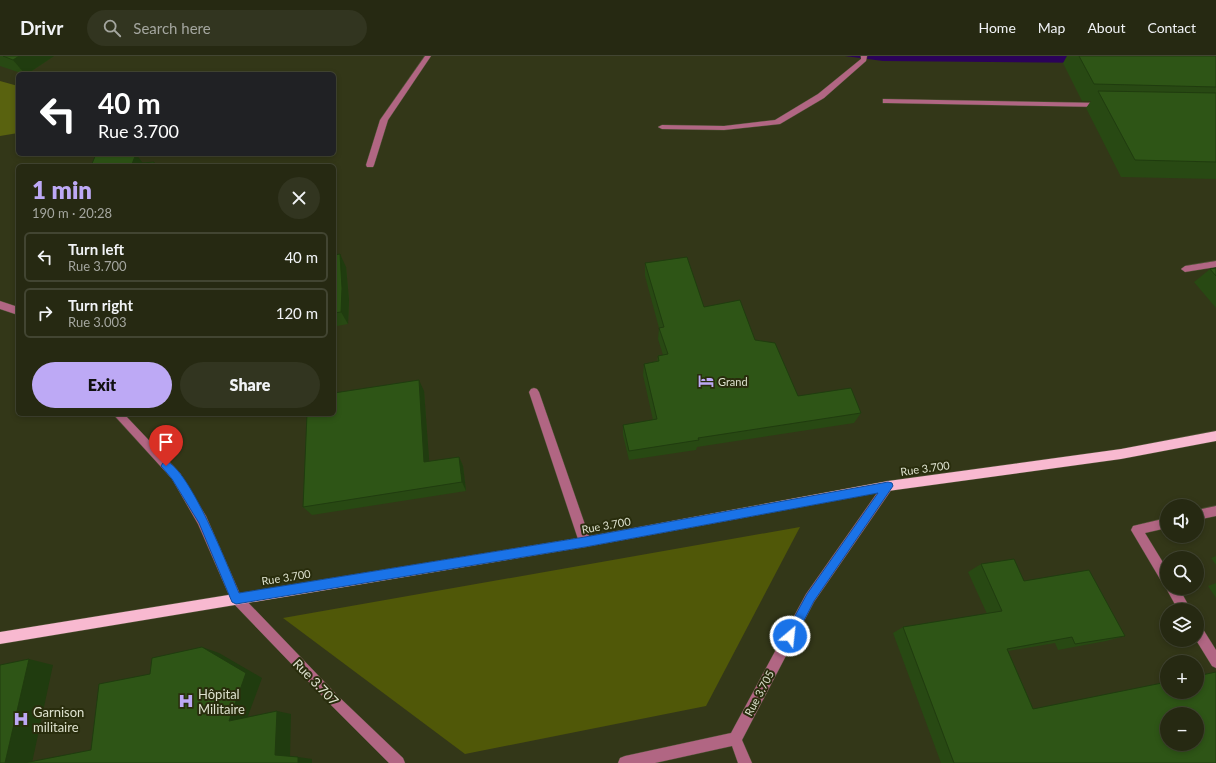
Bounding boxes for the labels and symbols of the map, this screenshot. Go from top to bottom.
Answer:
hotel icon: Grand [697,372,715,390]
place label: Grand [718,375,748,388]
pin [149,425,183,466]
street label: Rue 3.700 [900,458,951,478]
street label: Rue 3.700 [580,514,632,536]
street label: Rue 3.700 [261,567,312,587]
position arrow [769,615,811,657]
street label: Rue 3.707 [290,655,342,709]
street label: Rue 3.705 [742,668,776,718]
place label: Hôpital Militaire [198,686,245,717]
hospital icon: Hôpital Militaire [177,692,195,710]
place label: Garnison militaire [33,704,84,735]
hospital icon: Garnison militaire [12,710,30,728]

